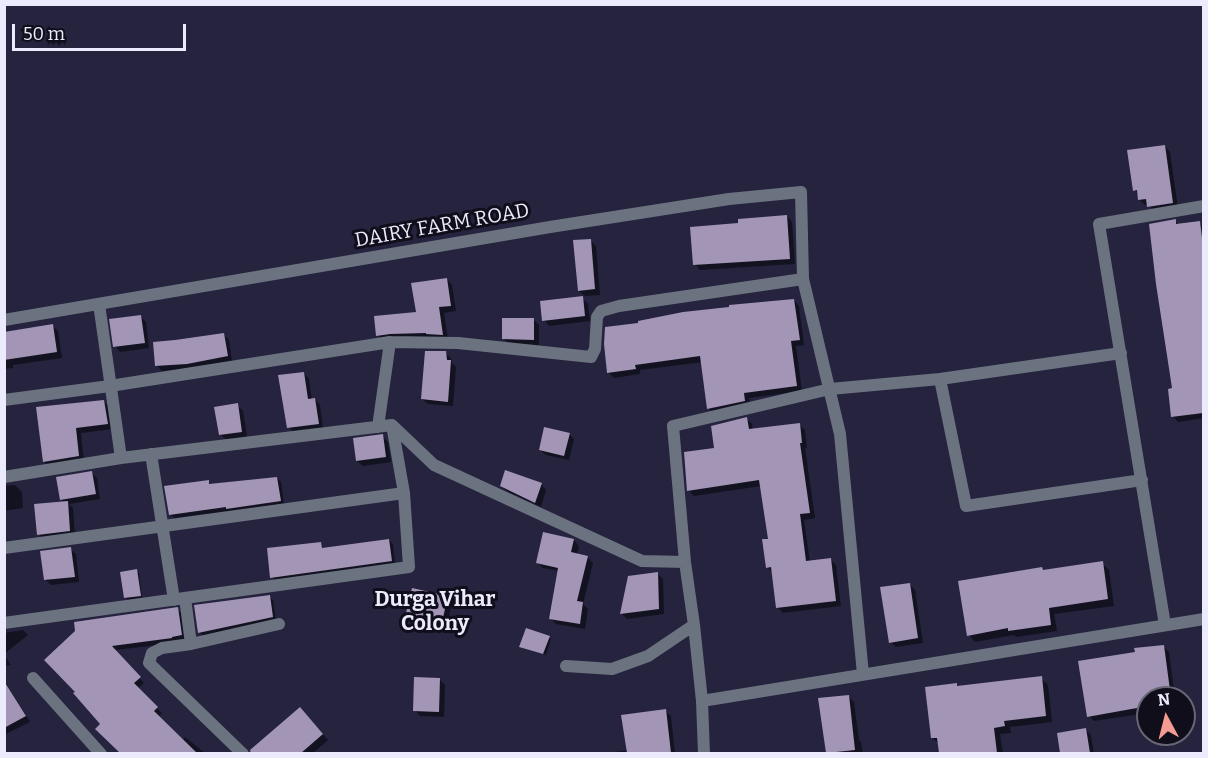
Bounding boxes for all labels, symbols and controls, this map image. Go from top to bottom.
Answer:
scale bar [15,12,189,50]
text: 50 m [23,23,65,45]
street label: DAIRY FARM ROAD [353,199,531,253]
district label: Durga Vihar Colony [375,587,495,637]
north arrow [1136,686,1196,746]
text: N [1157,689,1171,710]

